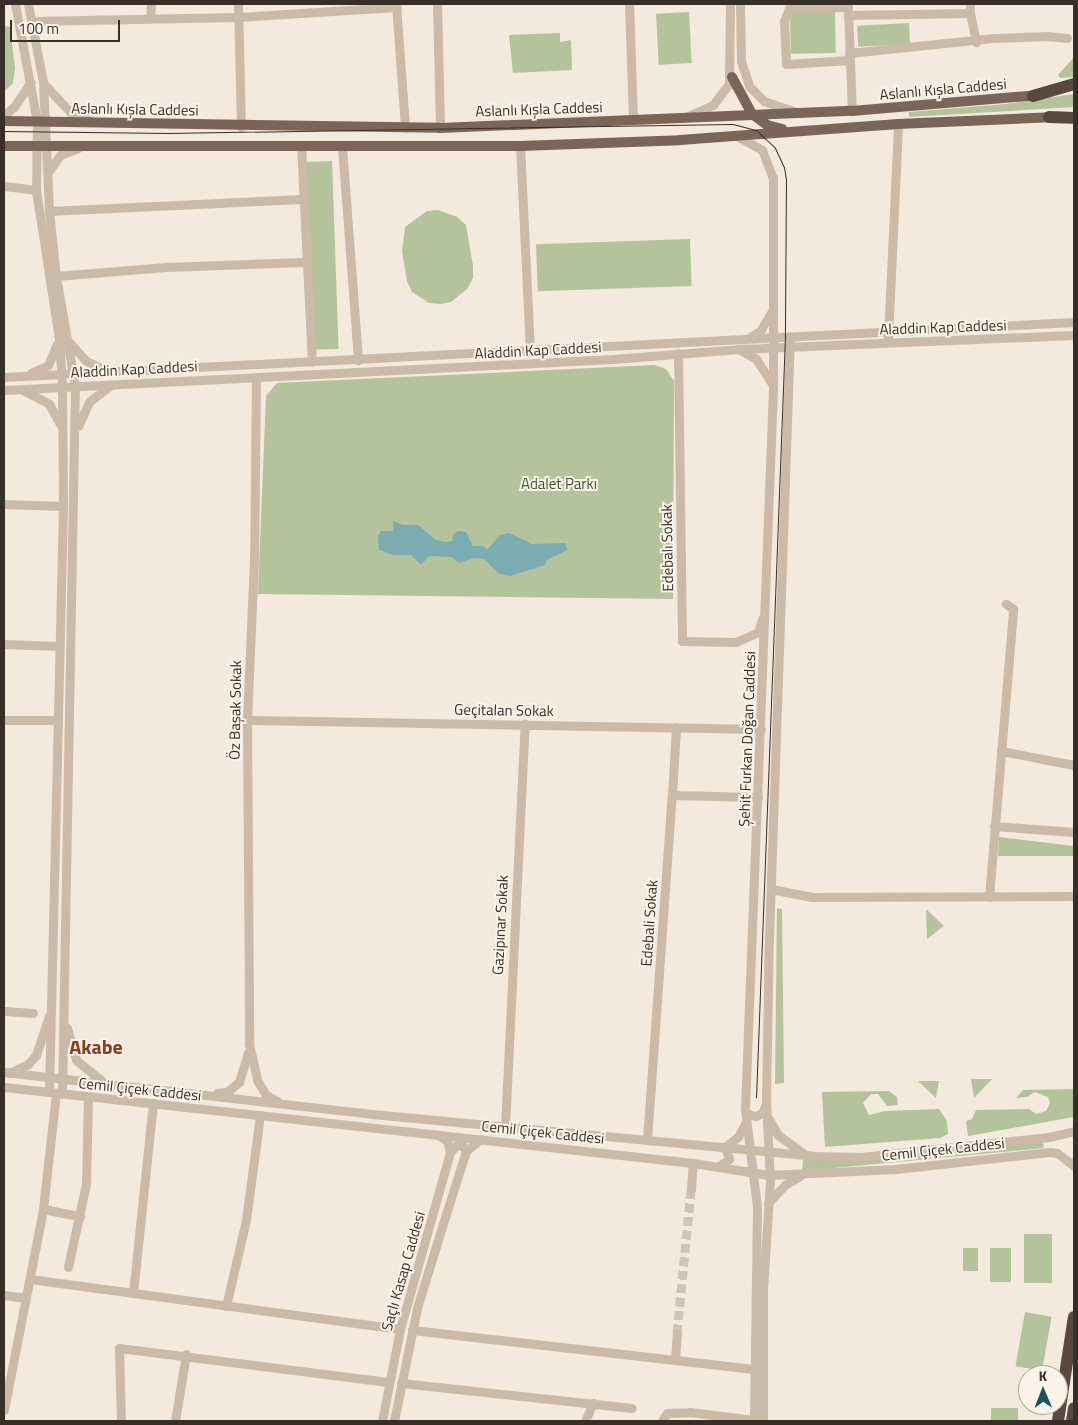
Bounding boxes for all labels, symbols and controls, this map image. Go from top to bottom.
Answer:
scale bar [12,10,122,42]
text: 100 m [18,17,59,40]
street label: Aslanlı Kışla Caddesi [879,74,1007,104]
street label: Aslanlı Kışla Caddesi [475,98,603,120]
street label: Aslanlı Kışla Caddesi [71,99,199,119]
street label: Aladdin Kap Caddesi [879,316,1007,338]
street label: Aladdin Kap Caddesi [474,338,602,362]
street label: Aladdin Kap Caddesi [70,357,198,381]
park label: Adalet Parkı [521,475,597,493]
street label: Edebalı Sokak [657,504,677,592]
street label: Şehit Furkan Doğan Caddesi [735,651,759,827]
street label: Öz Başak Sokak [225,660,245,760]
street label: Geçitalan Sokak [454,700,554,720]
street label: Gazipınar Sokak [488,875,512,975]
street label: Edebali Sokak [637,879,661,967]
district label: Akabe [69,1034,123,1058]
street label: Cemil Çiçek Caddesi [78,1074,202,1104]
street label: Cemil Çiçek Caddesi [481,1117,605,1147]
street label: Cemil Çiçek Caddesi [881,1134,1005,1164]
street label: Saçlı Kasap Caddesi [377,1209,429,1333]
north arrow [1018,1365,1068,1415]
text: K [1038,1365,1047,1386]

